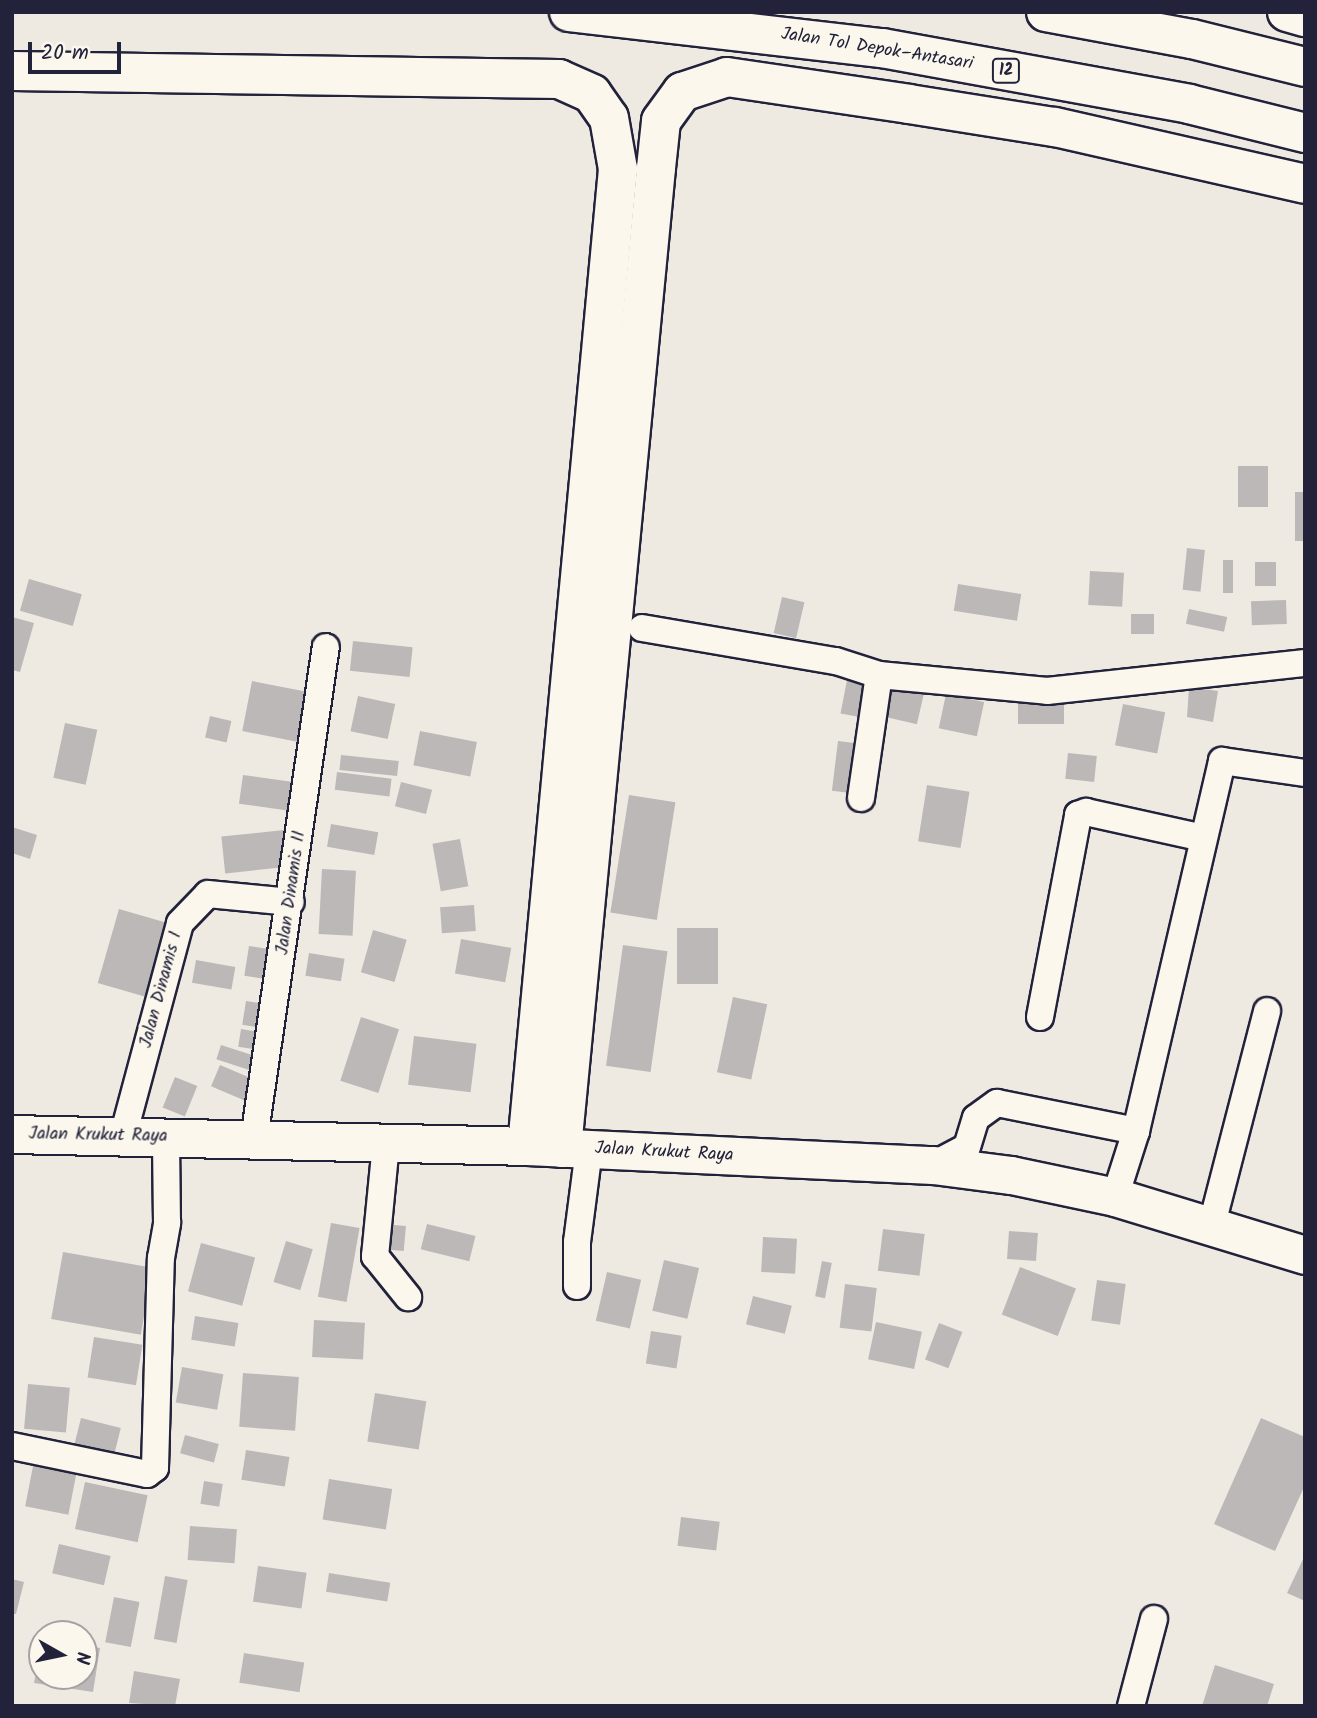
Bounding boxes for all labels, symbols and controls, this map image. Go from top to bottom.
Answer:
street label: Jalan Tol Depok–Antasari [779,24,975,76]
scale bar [32,28,124,72]
text: 20 m [41,37,89,70]
road number: 12 [990,58,1022,83]
street label: Jalan Dinamis II [273,830,311,956]
street label: Jalan Dinamis I [136,929,188,1051]
street label: Jalan Krukut Raya [28,1124,168,1148]
street label: Jalan Krukut Raya [594,1139,734,1167]
north arrow [28,1620,98,1690]
text: N [66,1650,98,1666]

